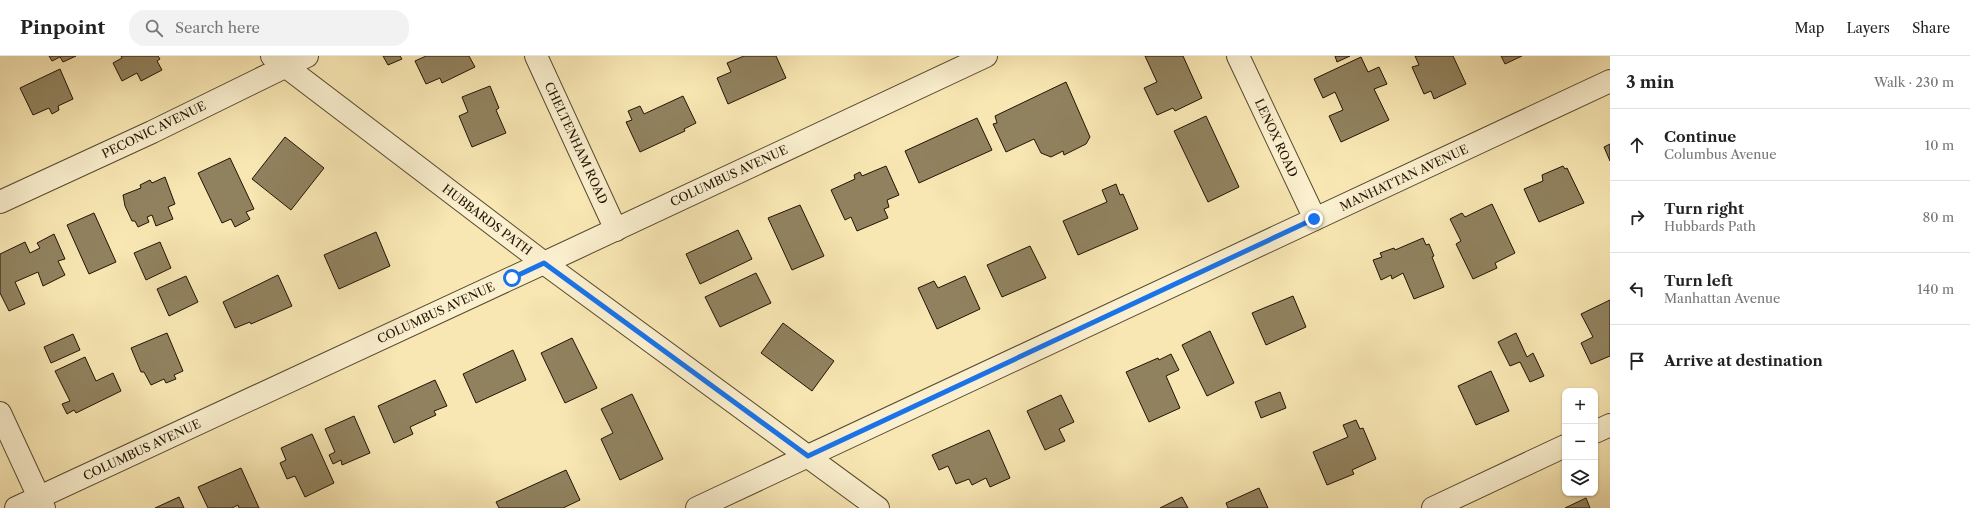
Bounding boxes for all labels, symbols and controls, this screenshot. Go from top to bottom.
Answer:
search box [129,10,409,46]
text: Pinpoint [20,16,105,39]
icon: search [143,17,165,39]
text: Search here [175,18,260,37]
text: Map [1794,19,1824,37]
text: Layers [1846,19,1890,37]
text: Share [1912,19,1950,37]
text: 3 min [1626,72,1675,92]
text: Walk · 230 m [1874,74,1954,90]
street label: CHELTENHAM ROAD [542,79,611,206]
street label: LENOX ROAD [1252,96,1301,180]
street label: PECONIC AVENUE [99,98,208,161]
text: Continue [1664,127,1736,146]
icon: ahead [1626,134,1648,156]
text: 10 m [1925,137,1954,153]
street label: MANHATTAN AVENUE [1337,141,1470,214]
street label: COLUMBUS AVENUE [668,142,790,209]
text: Columbus Avenue [1664,146,1777,162]
street label: HUBBARDS PATH [440,181,535,258]
text: Turn right [1664,199,1744,218]
icon: right [1626,206,1648,228]
text: 80 m [1922,209,1954,225]
route end [1305,210,1323,228]
text: Hubbards Path [1664,218,1756,234]
route start [503,269,521,287]
text: Turn left [1664,271,1733,290]
icon: left [1626,278,1648,300]
street label: COLUMBUS AVENUE [375,279,497,346]
text: 140 m [1917,281,1954,297]
text: Manhattan Avenue [1664,290,1780,306]
icon: arrive [1626,350,1648,372]
text: Arrive at destination [1664,351,1823,370]
map controls [1562,388,1598,496]
button: + [1562,388,1598,424]
street label: COLUMBUS AVENUE [81,416,203,483]
button: − [1562,424,1598,460]
button: layers [1562,460,1598,496]

